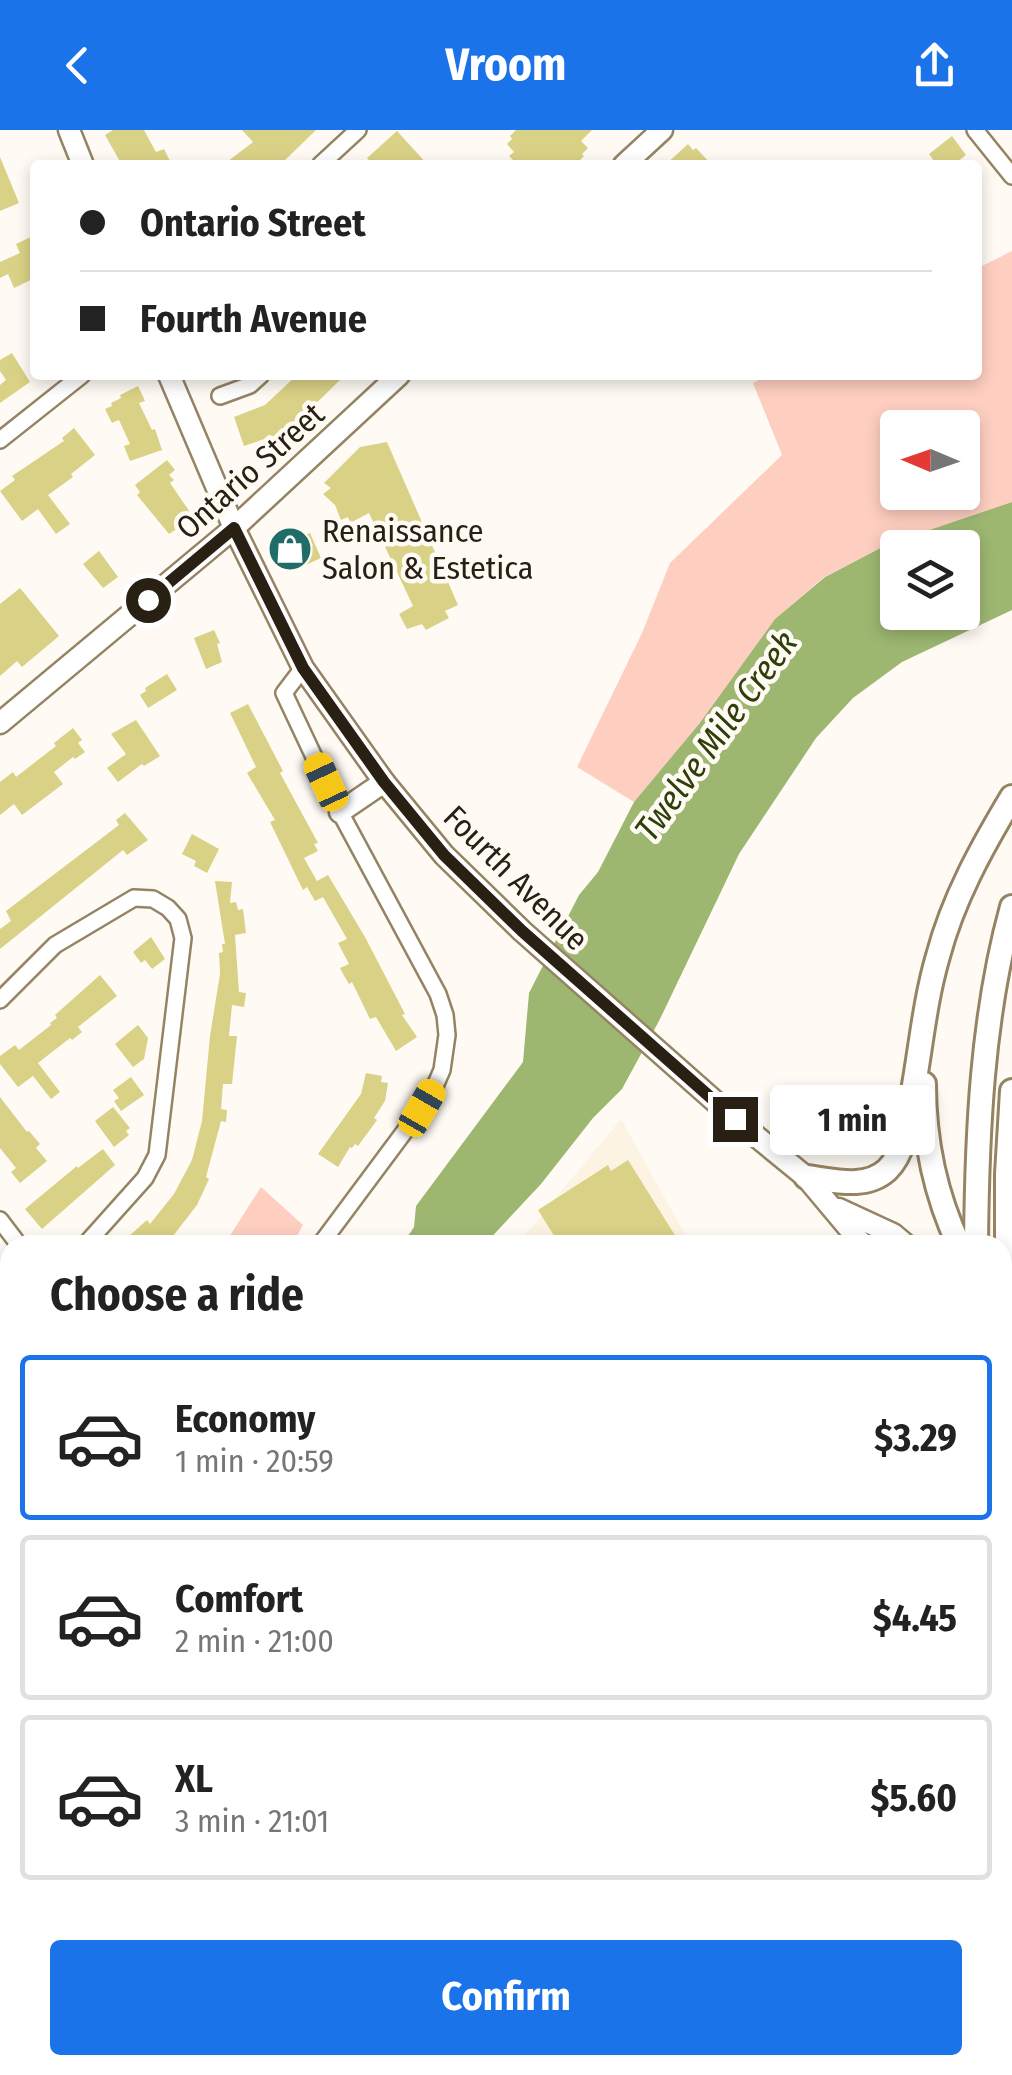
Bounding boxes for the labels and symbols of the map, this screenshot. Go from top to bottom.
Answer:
street label: Ontario Street [168,395,332,547]
north arrow [880,410,980,510]
place label: Renaissance Salon & Estetica [322,512,533,587]
shop icon: Renaissance Salon & Estetica [267,526,313,572]
route start [126,578,171,623]
water label: Twelve Mile Creek [626,623,806,849]
car [300,748,352,816]
street label: Fourth Avenue [436,798,596,958]
car [394,1075,450,1141]
callout: 1 min [770,1084,935,1154]
route end [713,1097,758,1142]

